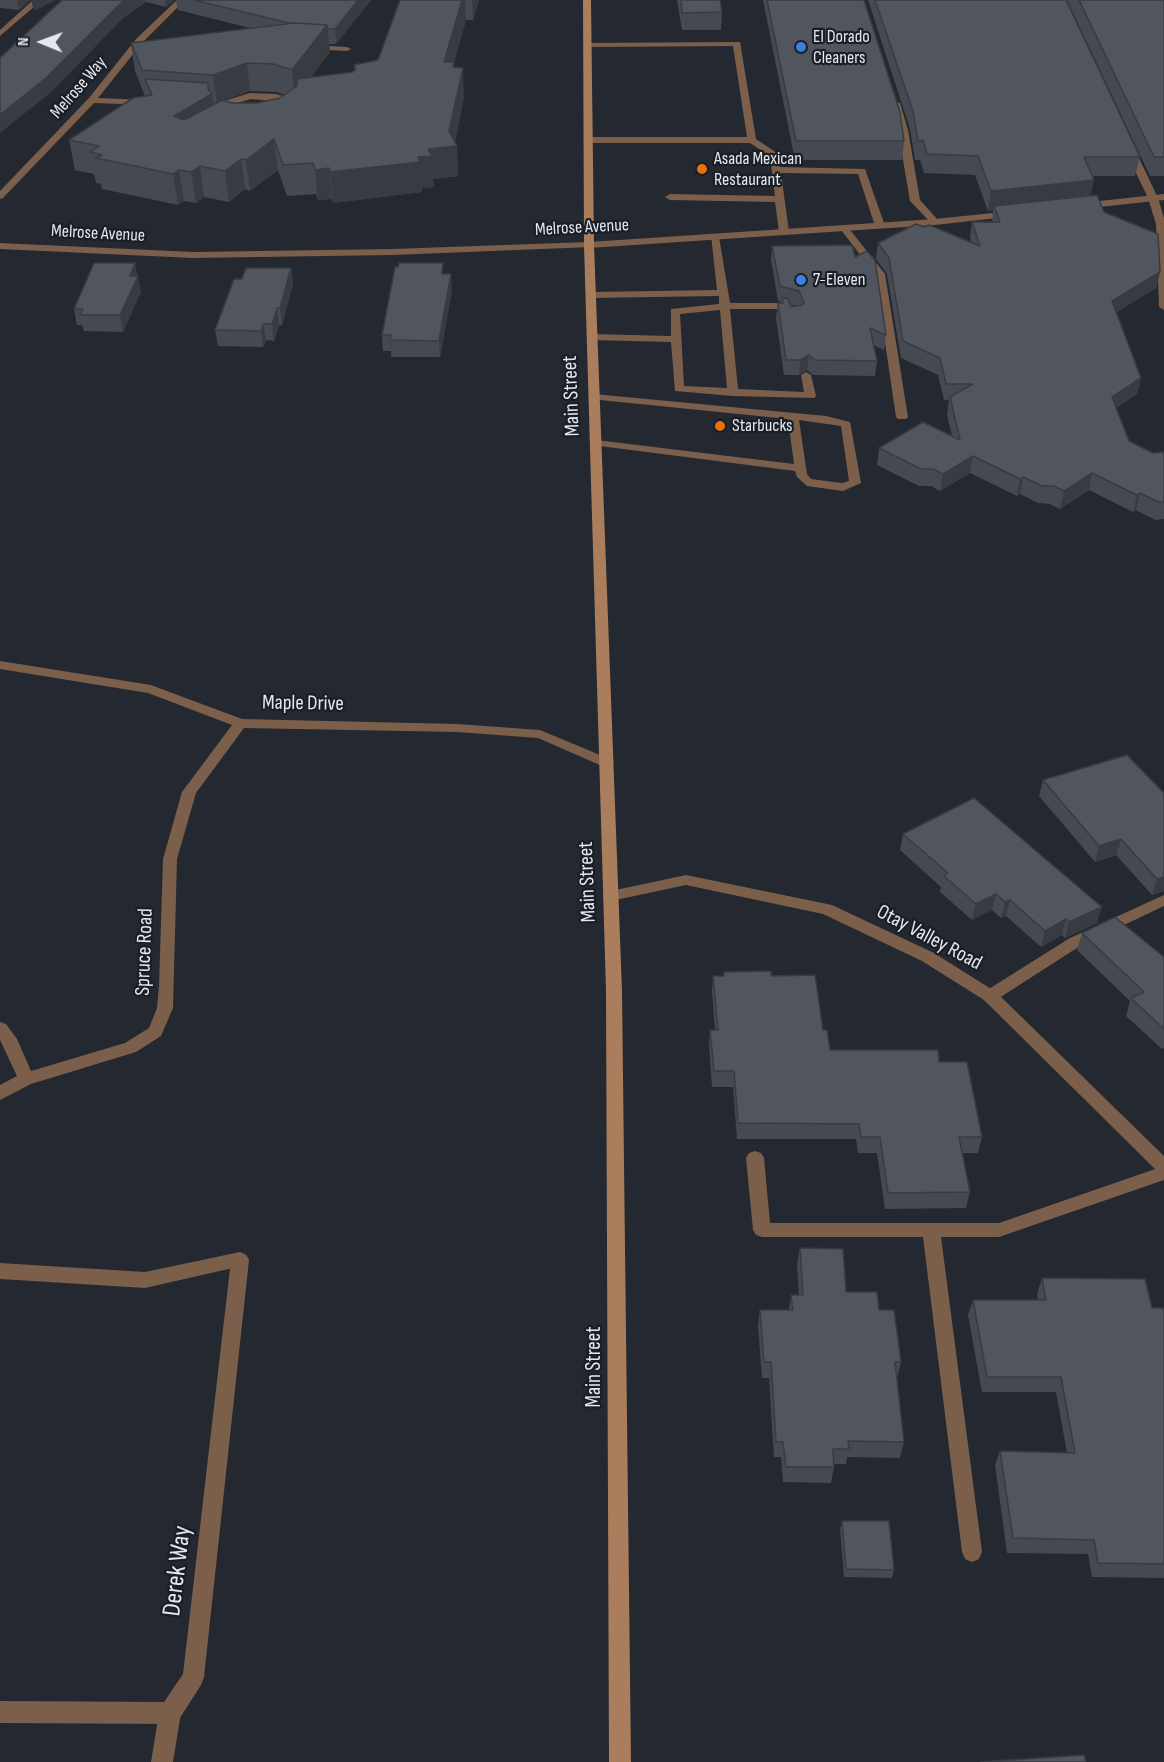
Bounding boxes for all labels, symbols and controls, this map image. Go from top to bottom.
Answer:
north arrow [12,12,72,72]
place label: El Dorado Cleaners [813,26,870,68]
text: N [14,37,33,46]
marker: El Dorado Cleaners [794,40,808,54]
street label: Melrose Way [46,53,112,123]
place label: Asada Mexican Restaurant [714,148,802,190]
marker: Asada Mexican Restaurant [695,162,709,176]
street label: Melrose Avenue [534,215,630,241]
street label: Melrose Avenue [50,221,146,247]
place label: 7-Eleven [813,269,866,291]
marker: 7-Eleven [794,273,808,287]
street label: Main Street [558,355,586,437]
place label: Starbucks [732,415,792,437]
marker: Starbucks [713,419,727,433]
street label: Maple Drive [262,691,344,717]
street label: Main Street [574,841,602,923]
street label: Otay Valley Road [872,900,986,976]
street label: Spruce Road [131,908,159,996]
street label: Main Street [582,1326,608,1408]
street label: Derek Way [157,1524,199,1618]

